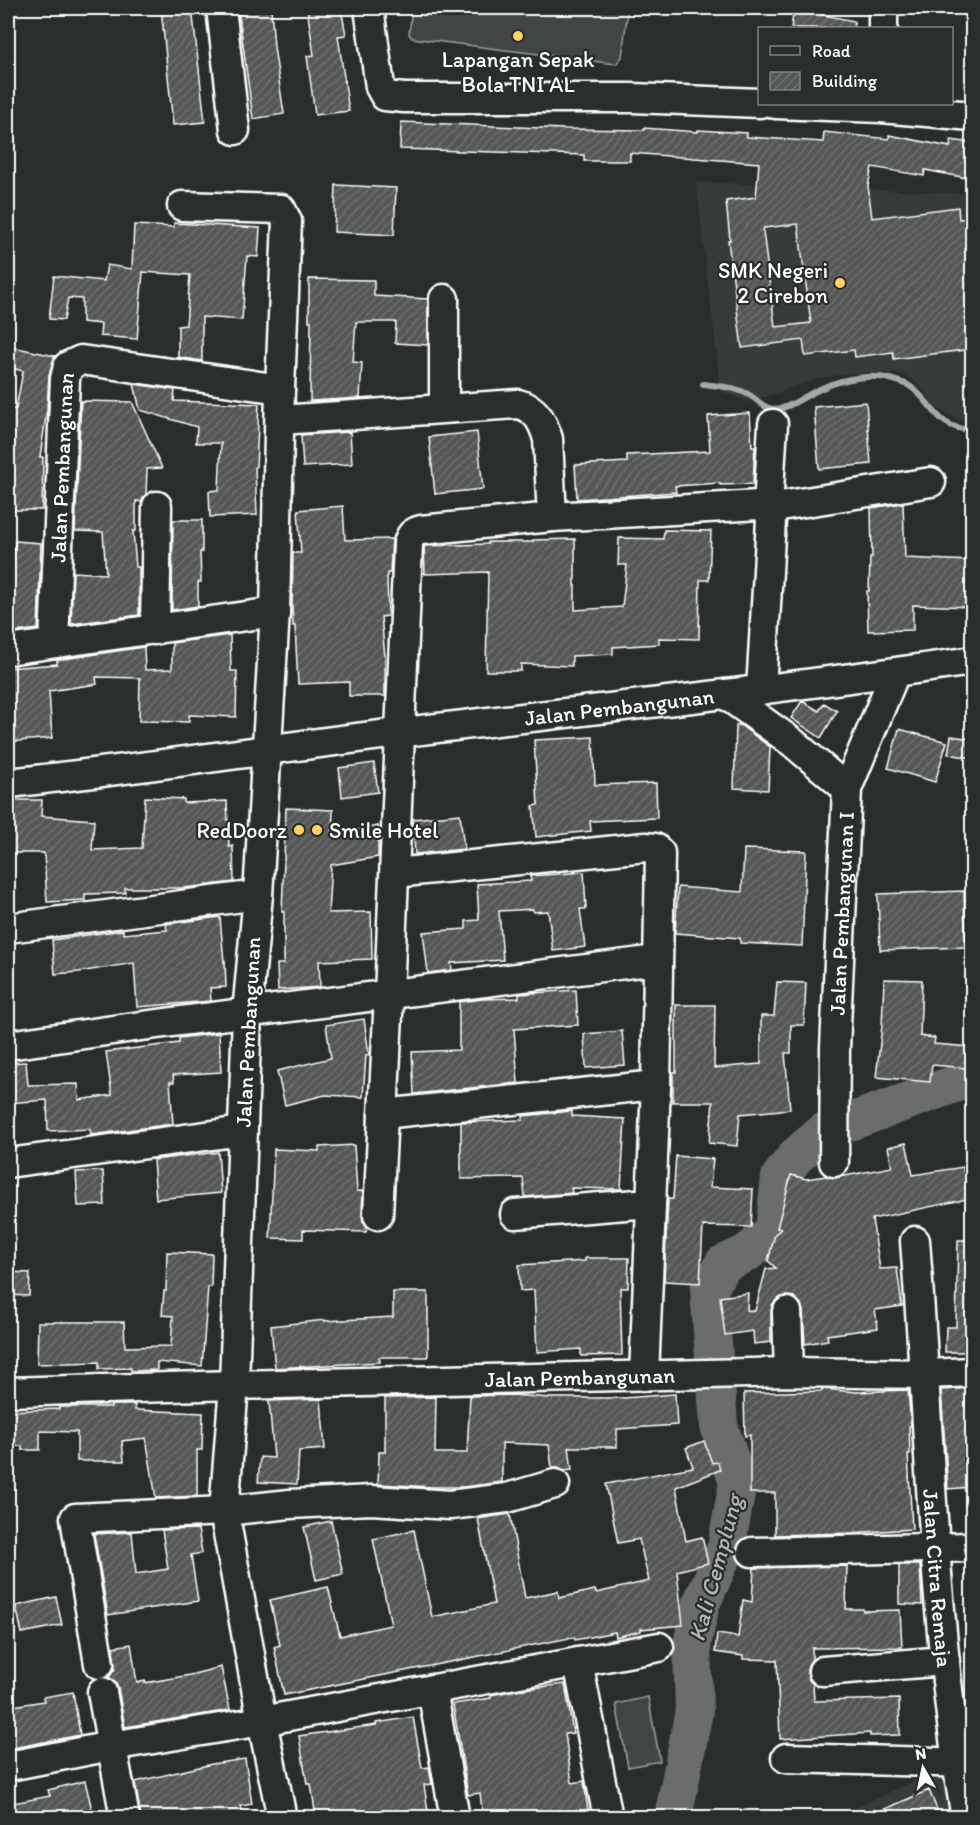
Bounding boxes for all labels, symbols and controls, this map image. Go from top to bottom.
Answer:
legend [758,27,953,105]
marker: Lapangan Sepak Bola TNI AL [511,29,525,43]
text: Road [812,40,851,62]
place label: Lapangan Sepak Bola TNI AL [442,46,595,98]
text: Building [812,70,878,92]
place label: SMK Negeri 2 Cirebon [718,257,829,309]
marker: SMK Negeri 2 Cirebon [833,276,847,290]
street label: Jalan Pembangunan [44,369,80,563]
street label: Jalan Pembangunan [523,682,716,731]
street label: Jalan Pembangunan I [823,811,859,1016]
place label: RedDoorz [196,817,287,844]
place label: Smile Hotel [329,817,439,844]
marker: RedDoorz [292,823,306,837]
marker: Smile Hotel [310,823,324,837]
street label: Jalan Pembangunan [230,936,266,1128]
street label: Jalan Pembangunan [484,1361,676,1393]
street label: Jalan Citra Remaja [918,1488,959,1669]
water label: Kali Cemplung [682,1489,749,1644]
north arrow [893,1738,953,1798]
text: N [914,1743,928,1764]

